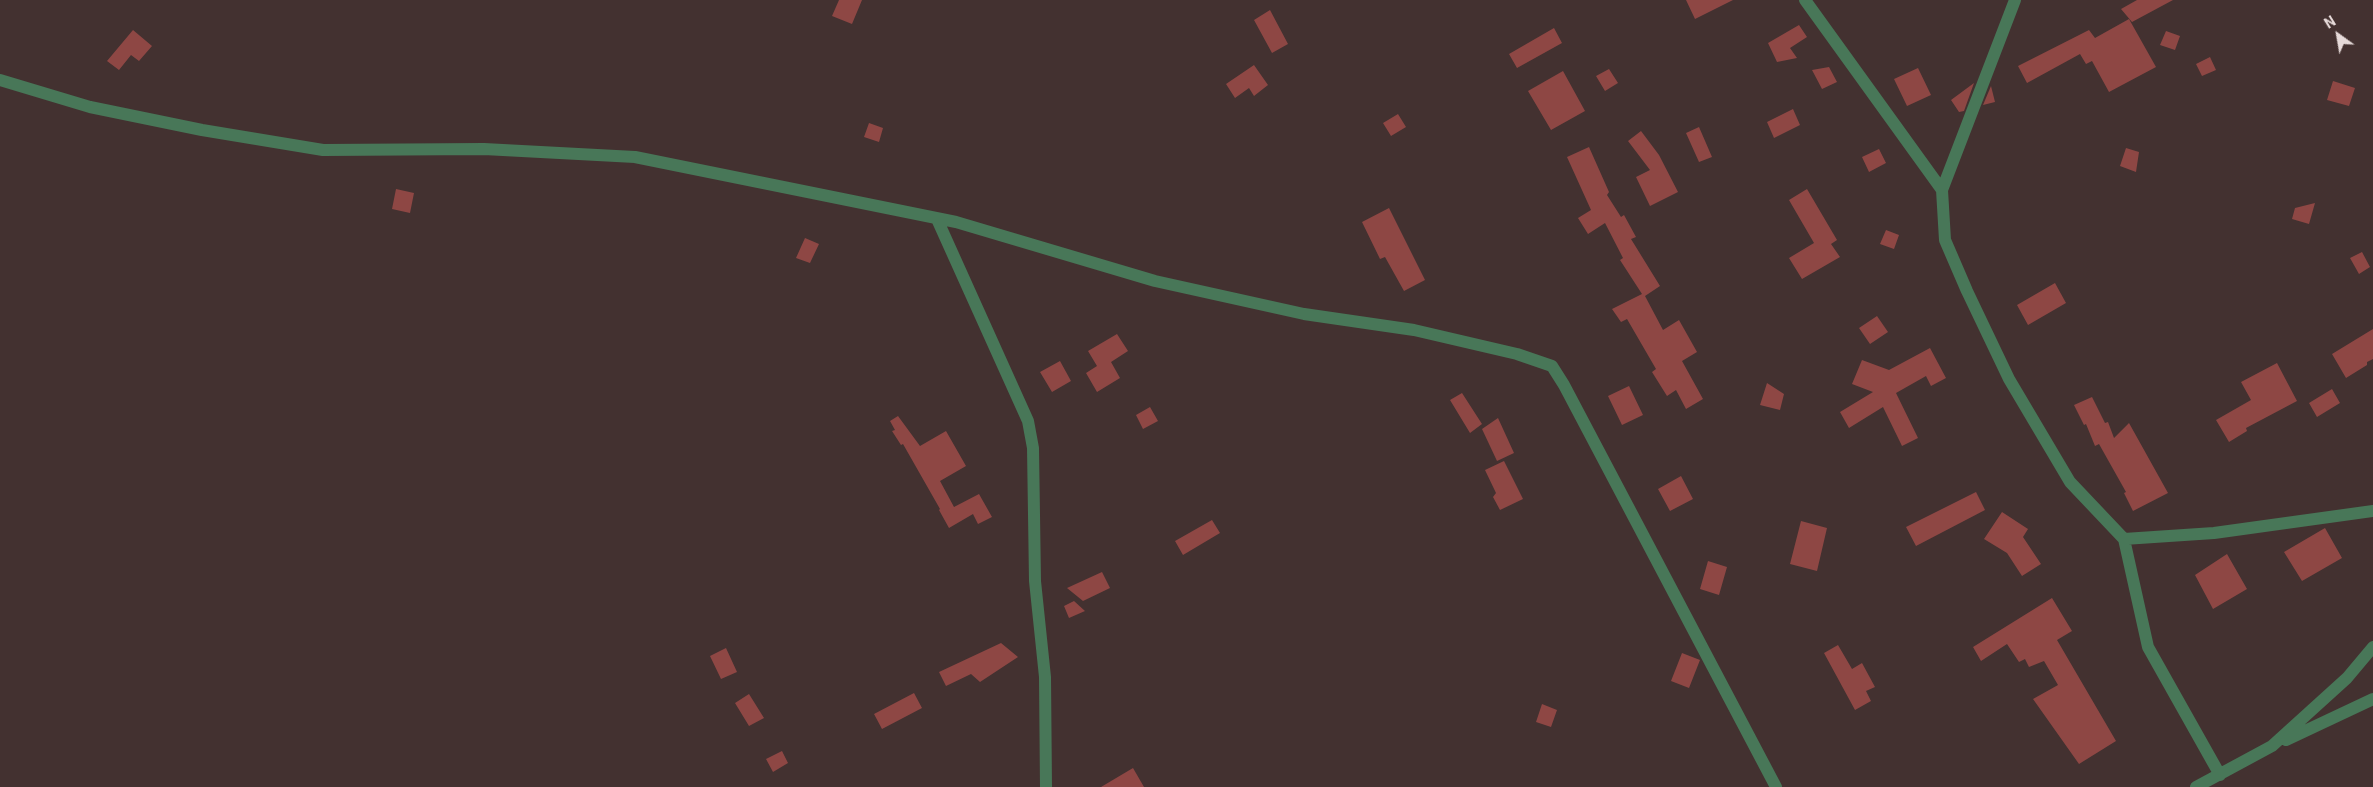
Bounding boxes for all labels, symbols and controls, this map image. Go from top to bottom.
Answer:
north arrow [2313,10,2363,60]
text: N [2322,13,2338,32]

